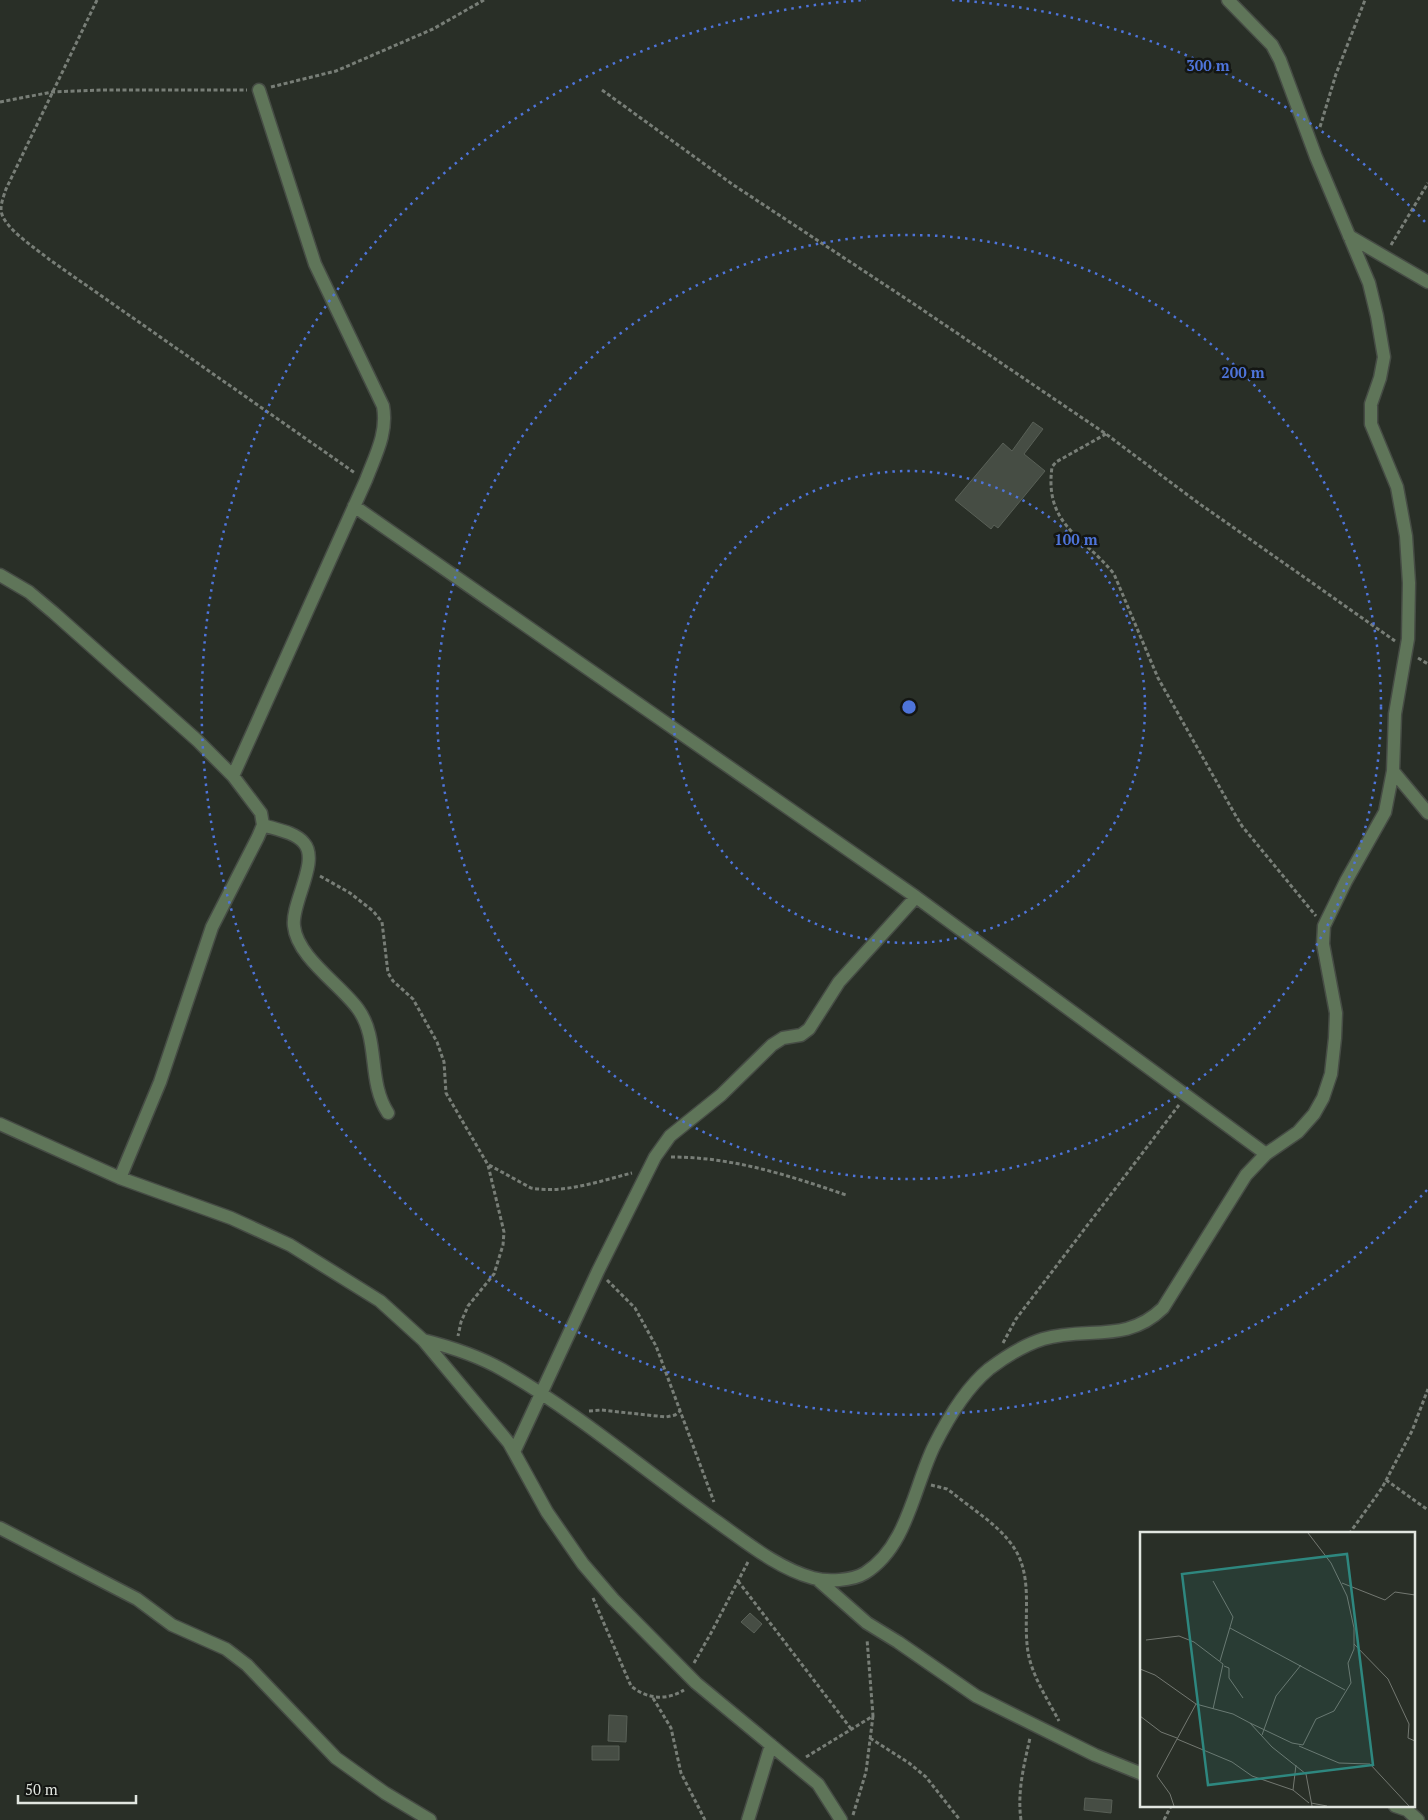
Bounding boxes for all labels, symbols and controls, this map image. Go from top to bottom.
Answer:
text: 300 m [1186,55,1230,75]
text: 200 m [1221,362,1265,382]
text: 100 m [1054,529,1098,549]
centre of rings [900,698,918,716]
inset map [1140,1532,1416,1808]
scale bar [18,1772,135,1804]
text: 50 m [25,1779,58,1799]

